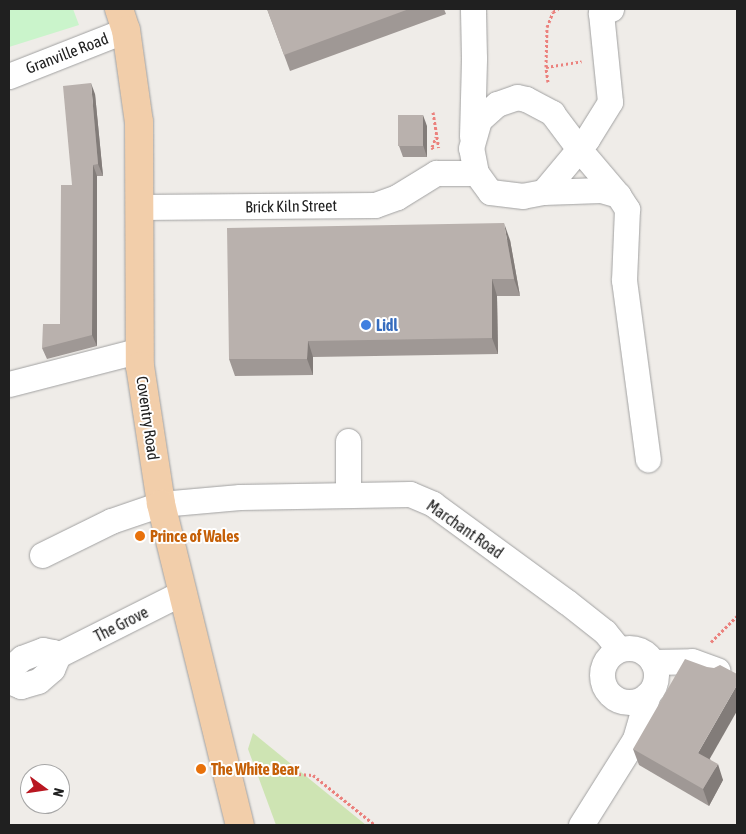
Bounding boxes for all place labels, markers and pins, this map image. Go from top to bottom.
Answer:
place label: Lidl [376,315,398,335]
marker: Lidl [360,319,372,331]
place label: Prince of Wales [150,526,239,546]
marker: Prince of Wales [134,530,146,542]
place label: The White Bear [211,759,299,779]
marker: The White Bear [195,763,207,775]

